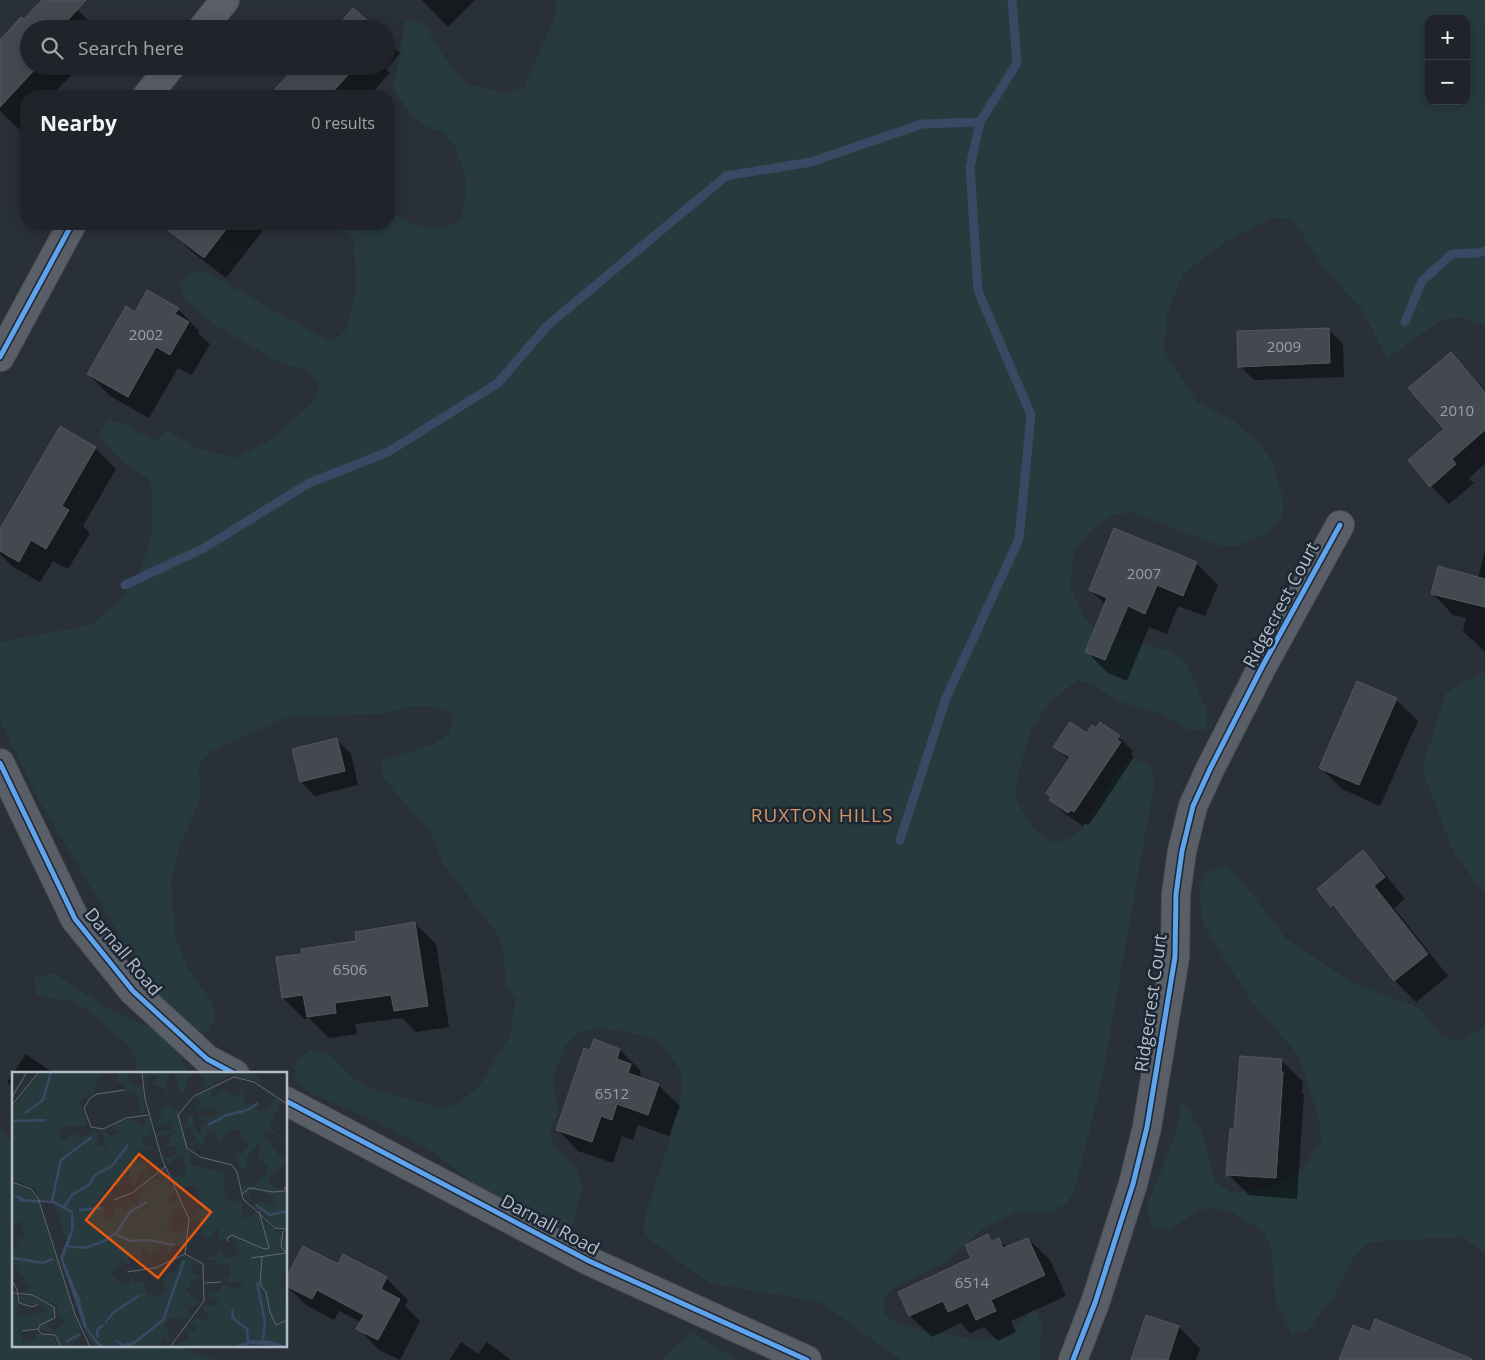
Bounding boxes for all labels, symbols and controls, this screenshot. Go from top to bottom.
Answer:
map controls [1425,15,1470,105]
button: + [1425,15,1470,60]
search box [20,20,395,75]
icon: search [38,34,66,62]
text: Search here [78,35,184,61]
button: − [1425,60,1470,105]
text: Nearby [40,109,117,137]
text: 0 results [311,112,375,134]
house number: 2002 [129,324,163,344]
house number: 2009 [1267,336,1301,356]
house number: 2010 [1440,400,1474,420]
street label: Ridgecrest Court [1237,537,1323,672]
house number: 2007 [1127,563,1161,583]
district label: RUXTON HILLS [751,802,893,828]
street label: Darnall Road [80,902,168,1001]
street label: Ridgecrest Court [1128,932,1172,1073]
house number: 6506 [333,959,367,979]
inset map [12,1072,288,1348]
house number: 6512 [595,1083,629,1103]
street label: Darnall Road [497,1188,604,1260]
house number: 6514 [955,1272,990,1292]

